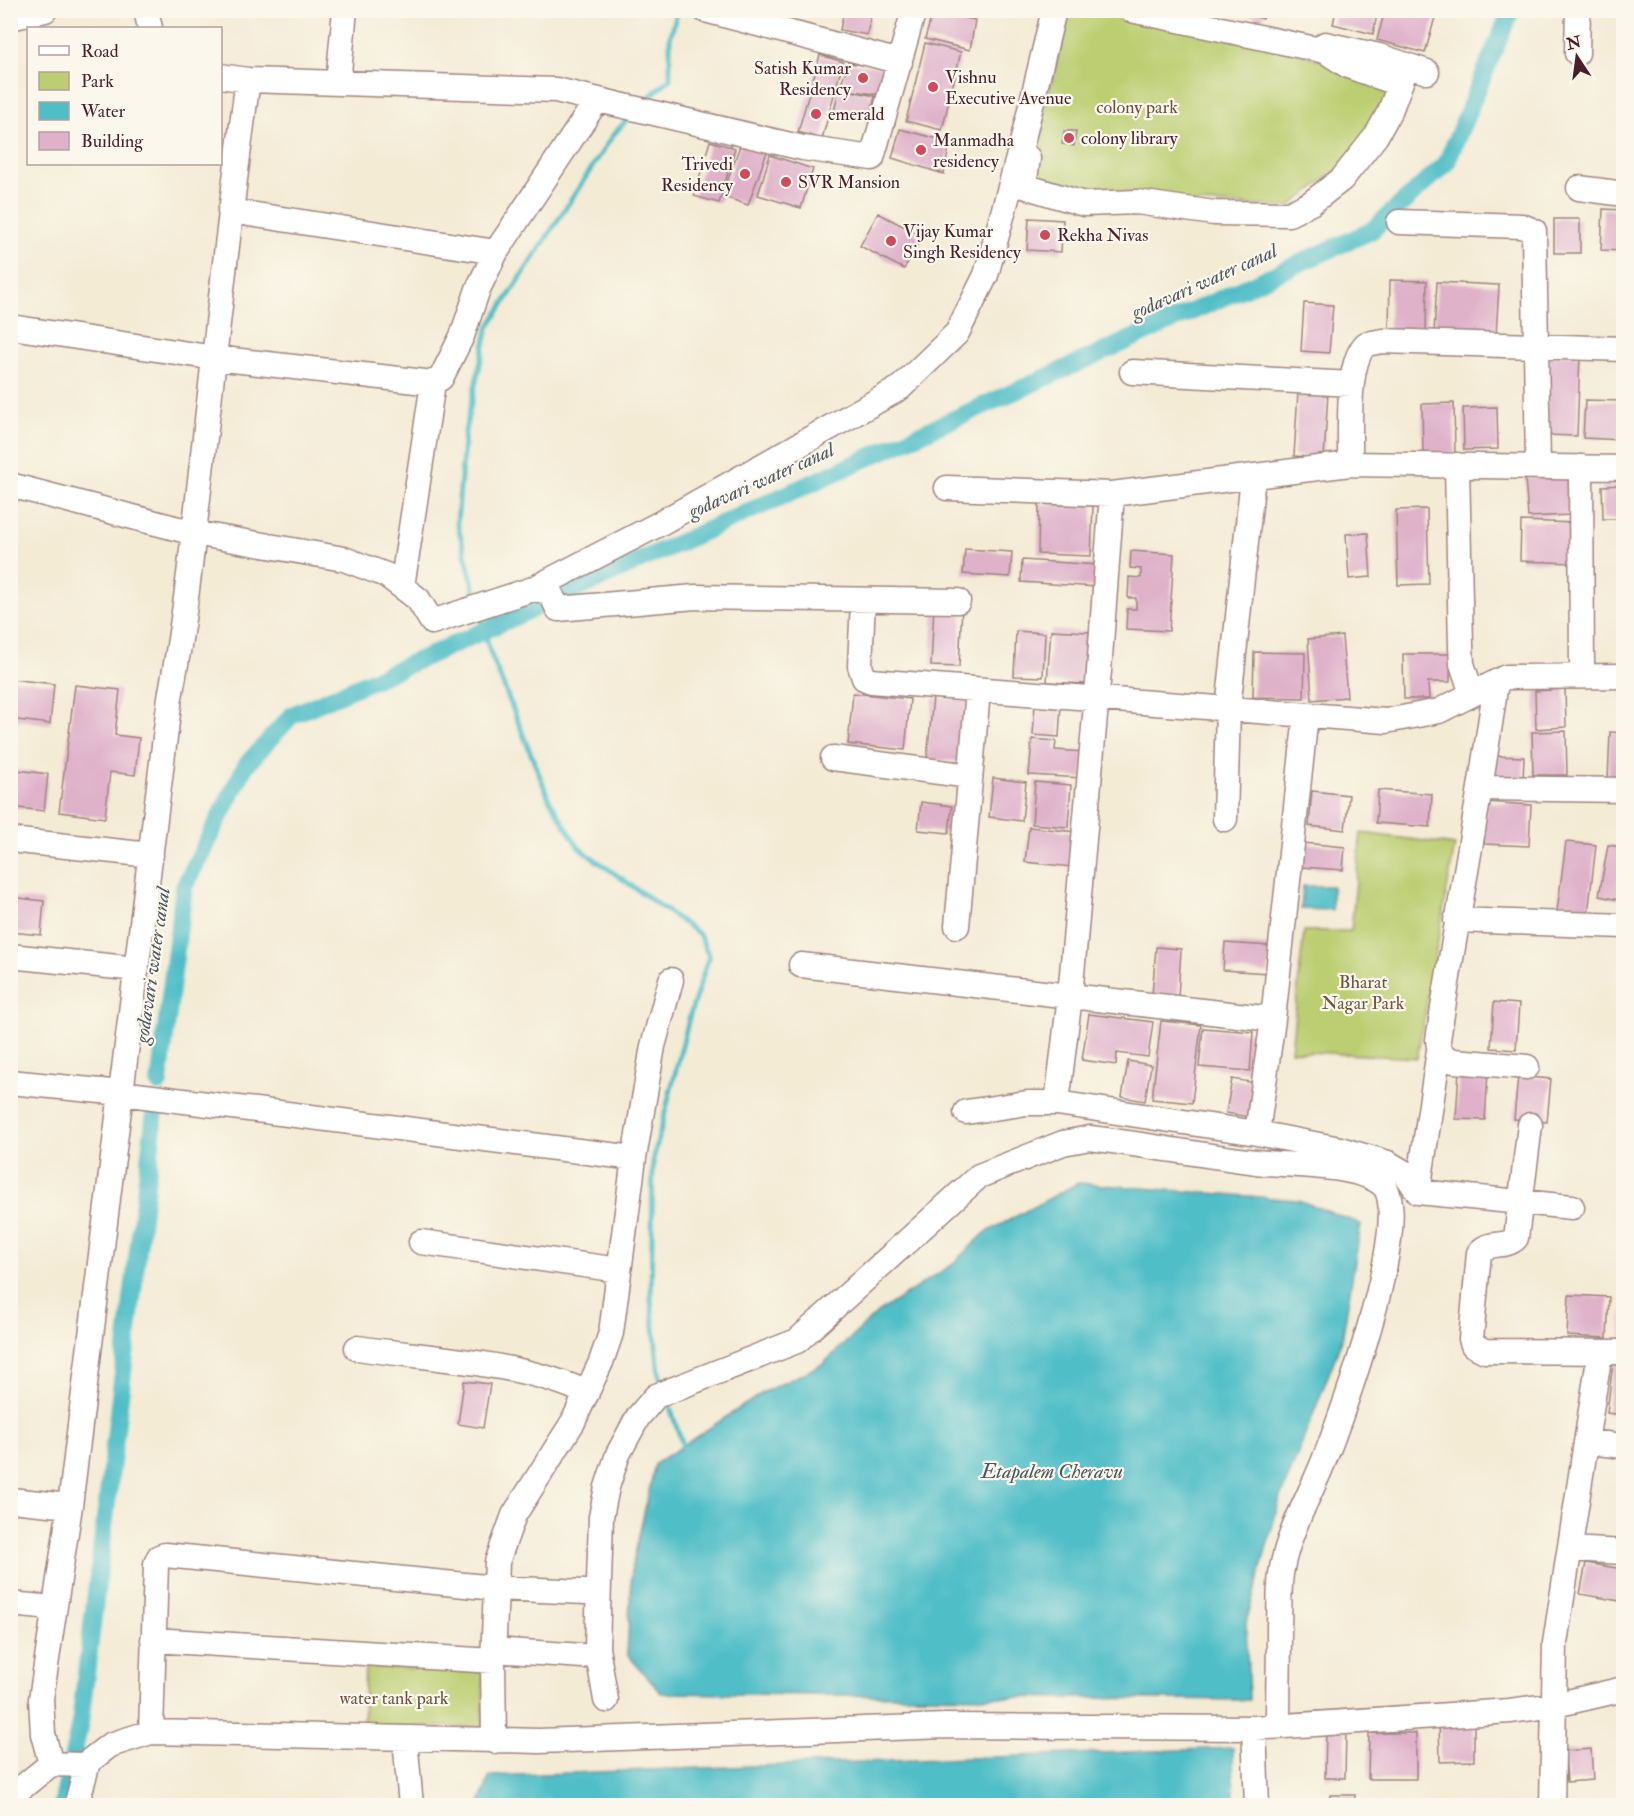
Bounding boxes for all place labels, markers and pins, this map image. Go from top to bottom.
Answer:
place label: Satish Kumar Residency [754,57,852,101]
place label: Vishnu Executive Avenue [945,66,1072,110]
marker: Satish Kumar Residency [856,71,870,85]
marker: Vishnu Executive Avenue [926,80,940,94]
place label: emerald [828,103,885,126]
marker: emerald [809,107,823,121]
place label: colony library [1081,127,1179,150]
place label: Manmadha residency [933,129,1015,173]
marker: colony library [1062,131,1076,145]
marker: Manmadha residency [914,143,928,157]
place label: Trivedi Residency [661,153,734,197]
marker: Trivedi Residency [738,167,752,181]
place label: SVR Mansion [798,171,900,194]
marker: SVR Mansion [779,175,793,189]
place label: Vijay Kumar Singh Residency [903,220,1022,264]
place label: Rekha Nivas [1057,224,1148,247]
marker: Rekha Nivas [1038,228,1052,242]
marker: Vijay Kumar Singh Residency [884,234,898,248]

